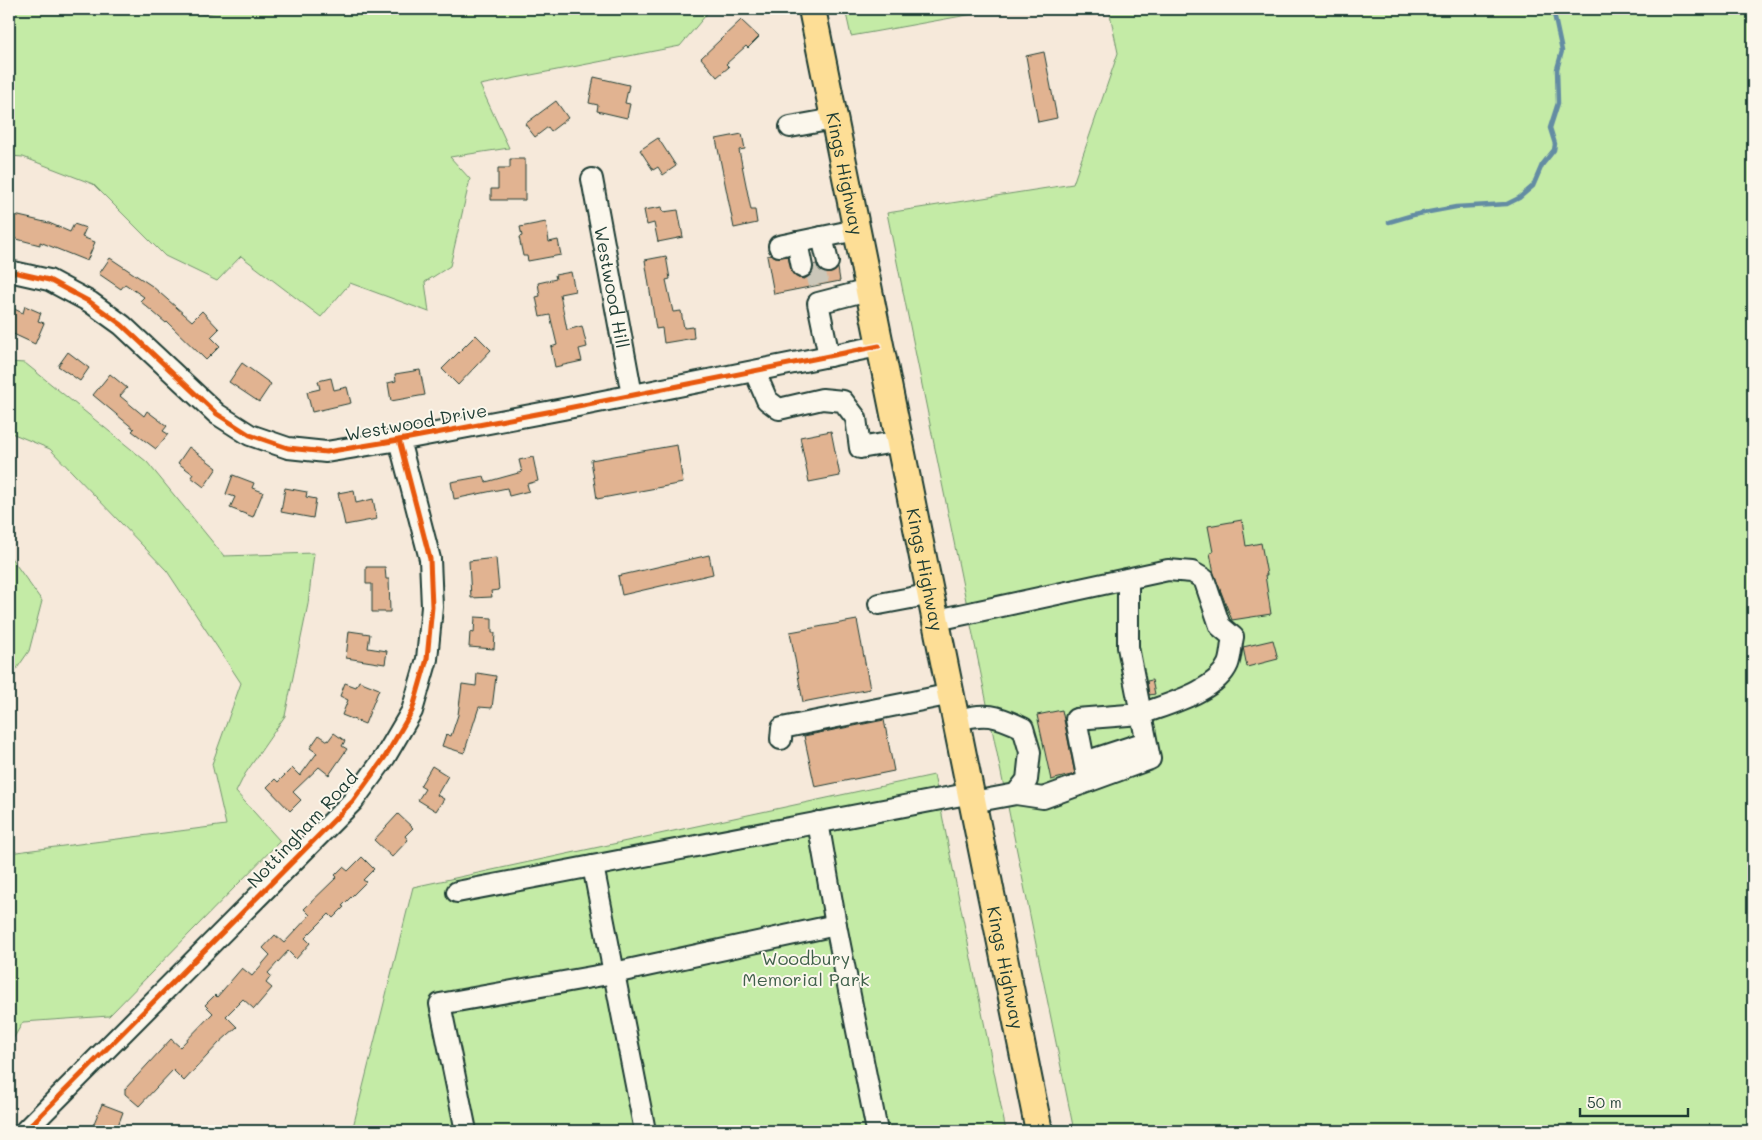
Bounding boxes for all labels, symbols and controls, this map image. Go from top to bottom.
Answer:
street label: Kings Highway [821,110,869,237]
street label: Westwood Hill [589,224,635,350]
street label: Westwood Drive [343,398,489,446]
street label: Kings Highway [901,506,950,633]
street label: Nottingham Road [241,765,363,893]
street label: Kings Highway [982,904,1030,1031]
park label: Woodbury Memorial Park [742,946,870,991]
scale bar [1580,1085,1687,1117]
text: 50 m [1587,1092,1622,1112]

